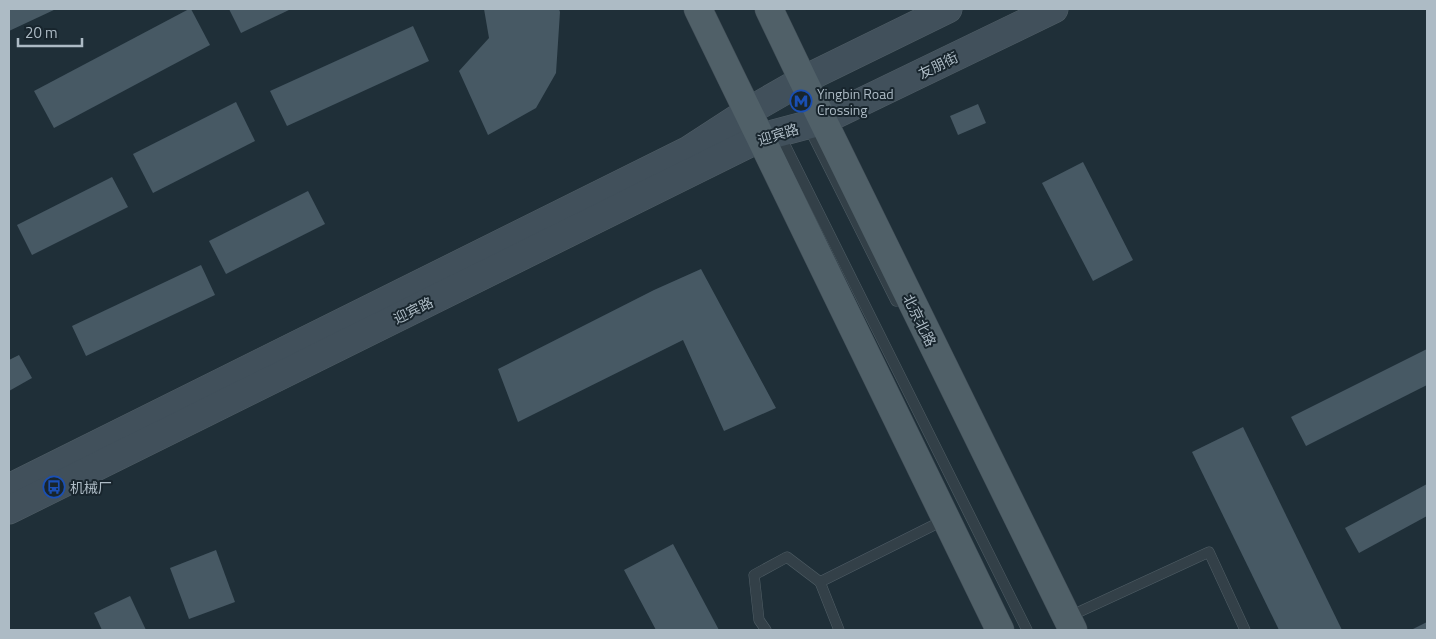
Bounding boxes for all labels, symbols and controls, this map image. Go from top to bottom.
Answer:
scale bar [18,15,81,47]
text: 20 m [25,21,58,44]
street label: 友朋街 [915,46,961,84]
place label: Yingbin Road Crossing [817,83,894,120]
metro station icon: Yingbin Road Crossing [789,89,813,113]
street label: 迎宾路 [755,118,801,150]
street label: 北京北路 [898,290,942,350]
street label: 迎宾路 [390,291,436,329]
bus stop icon: 机械厂 [42,475,66,499]
place label: 机械厂 [70,477,112,498]

